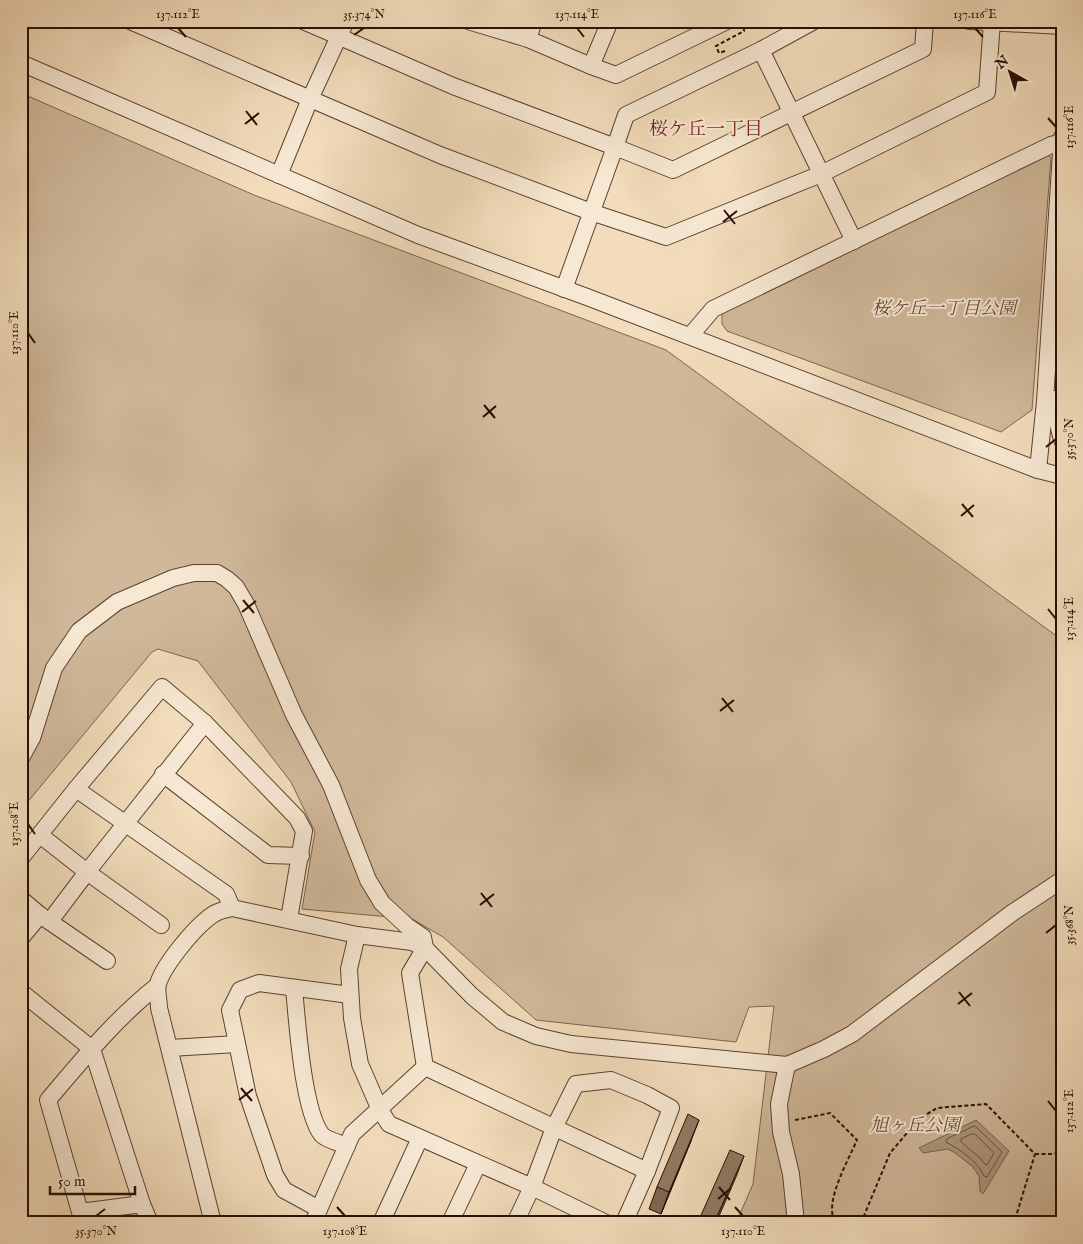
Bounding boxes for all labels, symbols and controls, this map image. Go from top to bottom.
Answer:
text: 137.112°E [156,7,200,22]
text: 35.374°N [343,7,385,22]
text: 137.114°E [555,7,599,22]
text: 137.116°E [953,7,997,22]
north arrow [986,48,1036,98]
text: N [991,52,1013,74]
text: 137.116°E [1062,105,1077,149]
district label: 桜ケ丘一丁目 [649,118,763,142]
park label: 桜ケ丘一丁目公園 [872,298,1019,321]
text: 137.110°E [7,311,22,355]
text: 35.370°N [1062,418,1077,460]
text: 137.114°E [1062,597,1077,641]
text: 137.108°E [7,802,22,846]
text: 35.368°N [1062,904,1077,945]
text: 137.112°E [1062,1089,1077,1133]
park label: 旭ヶ丘公園 [870,1115,963,1138]
scale bar [50,1164,135,1196]
text: 50 m [58,1172,86,1191]
text: 35.370°N [75,1224,117,1239]
text: 137.108°E [323,1224,367,1239]
text: 137.110°E [721,1224,765,1239]

